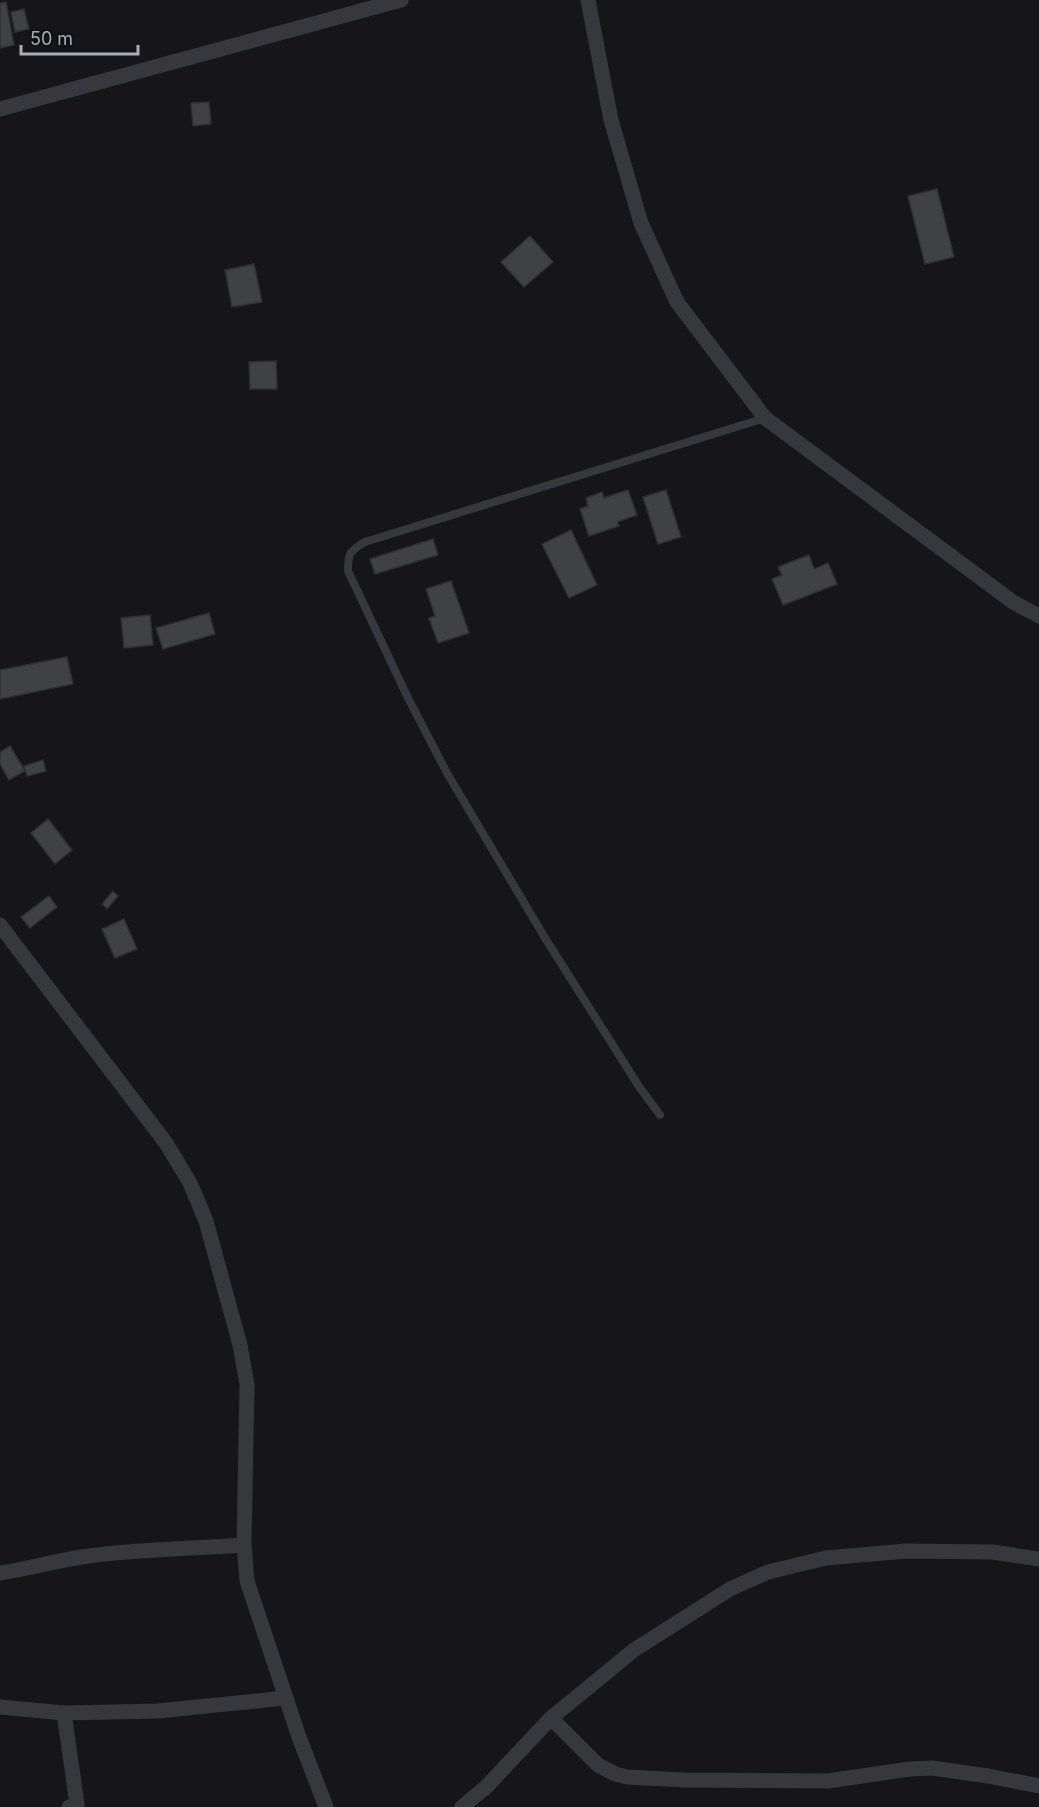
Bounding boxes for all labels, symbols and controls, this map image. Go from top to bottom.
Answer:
scale bar [21,18,138,56]
text: 50 m [30,28,73,49]

